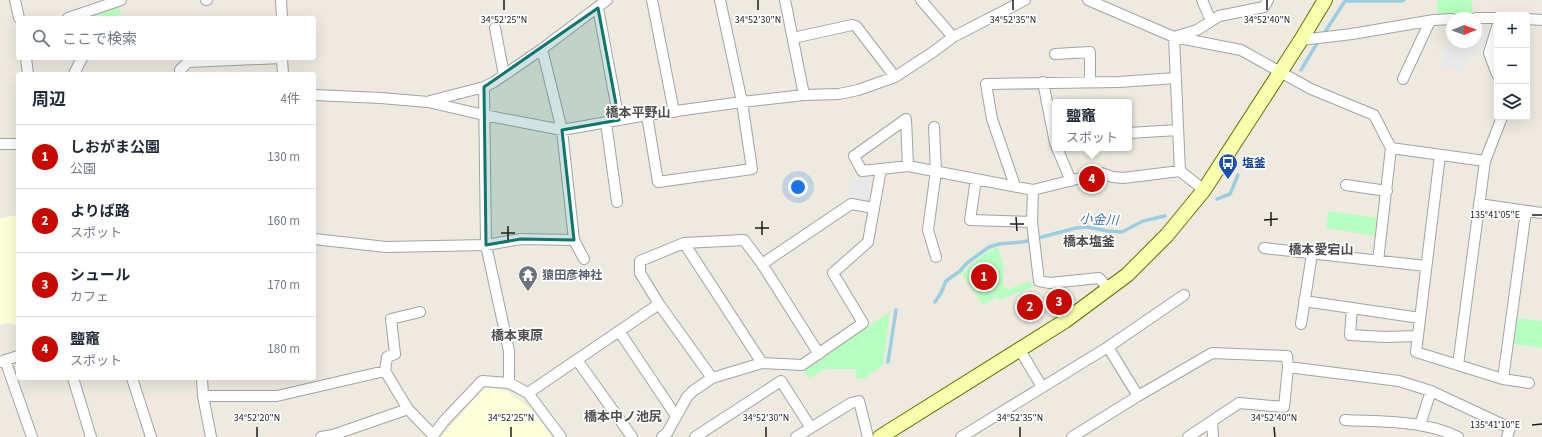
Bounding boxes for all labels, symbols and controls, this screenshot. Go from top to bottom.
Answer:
north arrow [1446,12,1482,48]
map controls [1494,12,1530,120]
button: + [1494,12,1530,48]
text: 34°52'25"N [481,13,527,27]
text: 34°52'30"N [735,13,781,27]
text: 34°52'35"N [990,13,1036,27]
text: 34°52'40"N [1244,13,1290,27]
search box [16,16,316,60]
icon: search [30,27,52,49]
text: ここで検索 [62,29,137,50]
button: − [1494,48,1530,84]
button: layers [1494,84,1530,120]
text: 周辺 [32,88,66,112]
text: 4件 [281,90,300,108]
popup [1052,99,1132,151]
district label: 橋本平野山 [605,104,671,122]
text: 鹽竈 [1066,106,1096,127]
text: スポット [1066,129,1118,147]
text: しおがま公園 [70,137,160,158]
text: 1 [42,148,48,166]
text: 130 m [267,148,300,166]
bus stop icon: 塩釜 [1217,152,1239,180]
place label: 塩釜 [1242,155,1266,172]
text: 公園 [70,160,96,178]
pin: 4 [1079,164,1105,194]
your location [788,177,808,197]
text: よりば路 [70,201,130,222]
text: 135°41'05"E [1470,208,1520,222]
water label: 小金川 [1079,210,1121,230]
text: 2 [42,212,48,230]
text: 160 m [267,212,300,230]
text: スポット [70,224,122,242]
district label: 橋本塩釜 [1063,233,1115,251]
district label: 橋本愛宕山 [1288,241,1354,259]
pin: 1 [971,262,997,292]
temple icon: 猿田彦神社 [517,264,539,292]
text: シュール [70,265,130,286]
place label: 猿田彦神社 [542,267,602,284]
text: 3 [42,276,48,294]
text: 170 m [267,276,300,294]
pin: 3 [1046,287,1072,317]
text: カフェ [70,288,109,306]
pin: 2 [1017,292,1043,322]
district label: 橋本東原 [491,327,543,345]
text: 鹽竈 [70,329,100,350]
text: 4 [42,340,48,358]
text: 180 m [267,340,300,358]
text: スポット [70,352,122,370]
district label: 橋本中ノ池尻 [584,408,662,426]
text: 34°52'20"N [234,411,280,425]
text: 34°52'25"N [488,411,534,425]
text: 34°52'30"N [743,411,789,425]
text: 34°52'35"N [997,411,1043,425]
text: 34°52'40"N [1251,411,1297,425]
text: 135°41'10"E [1470,418,1520,432]

